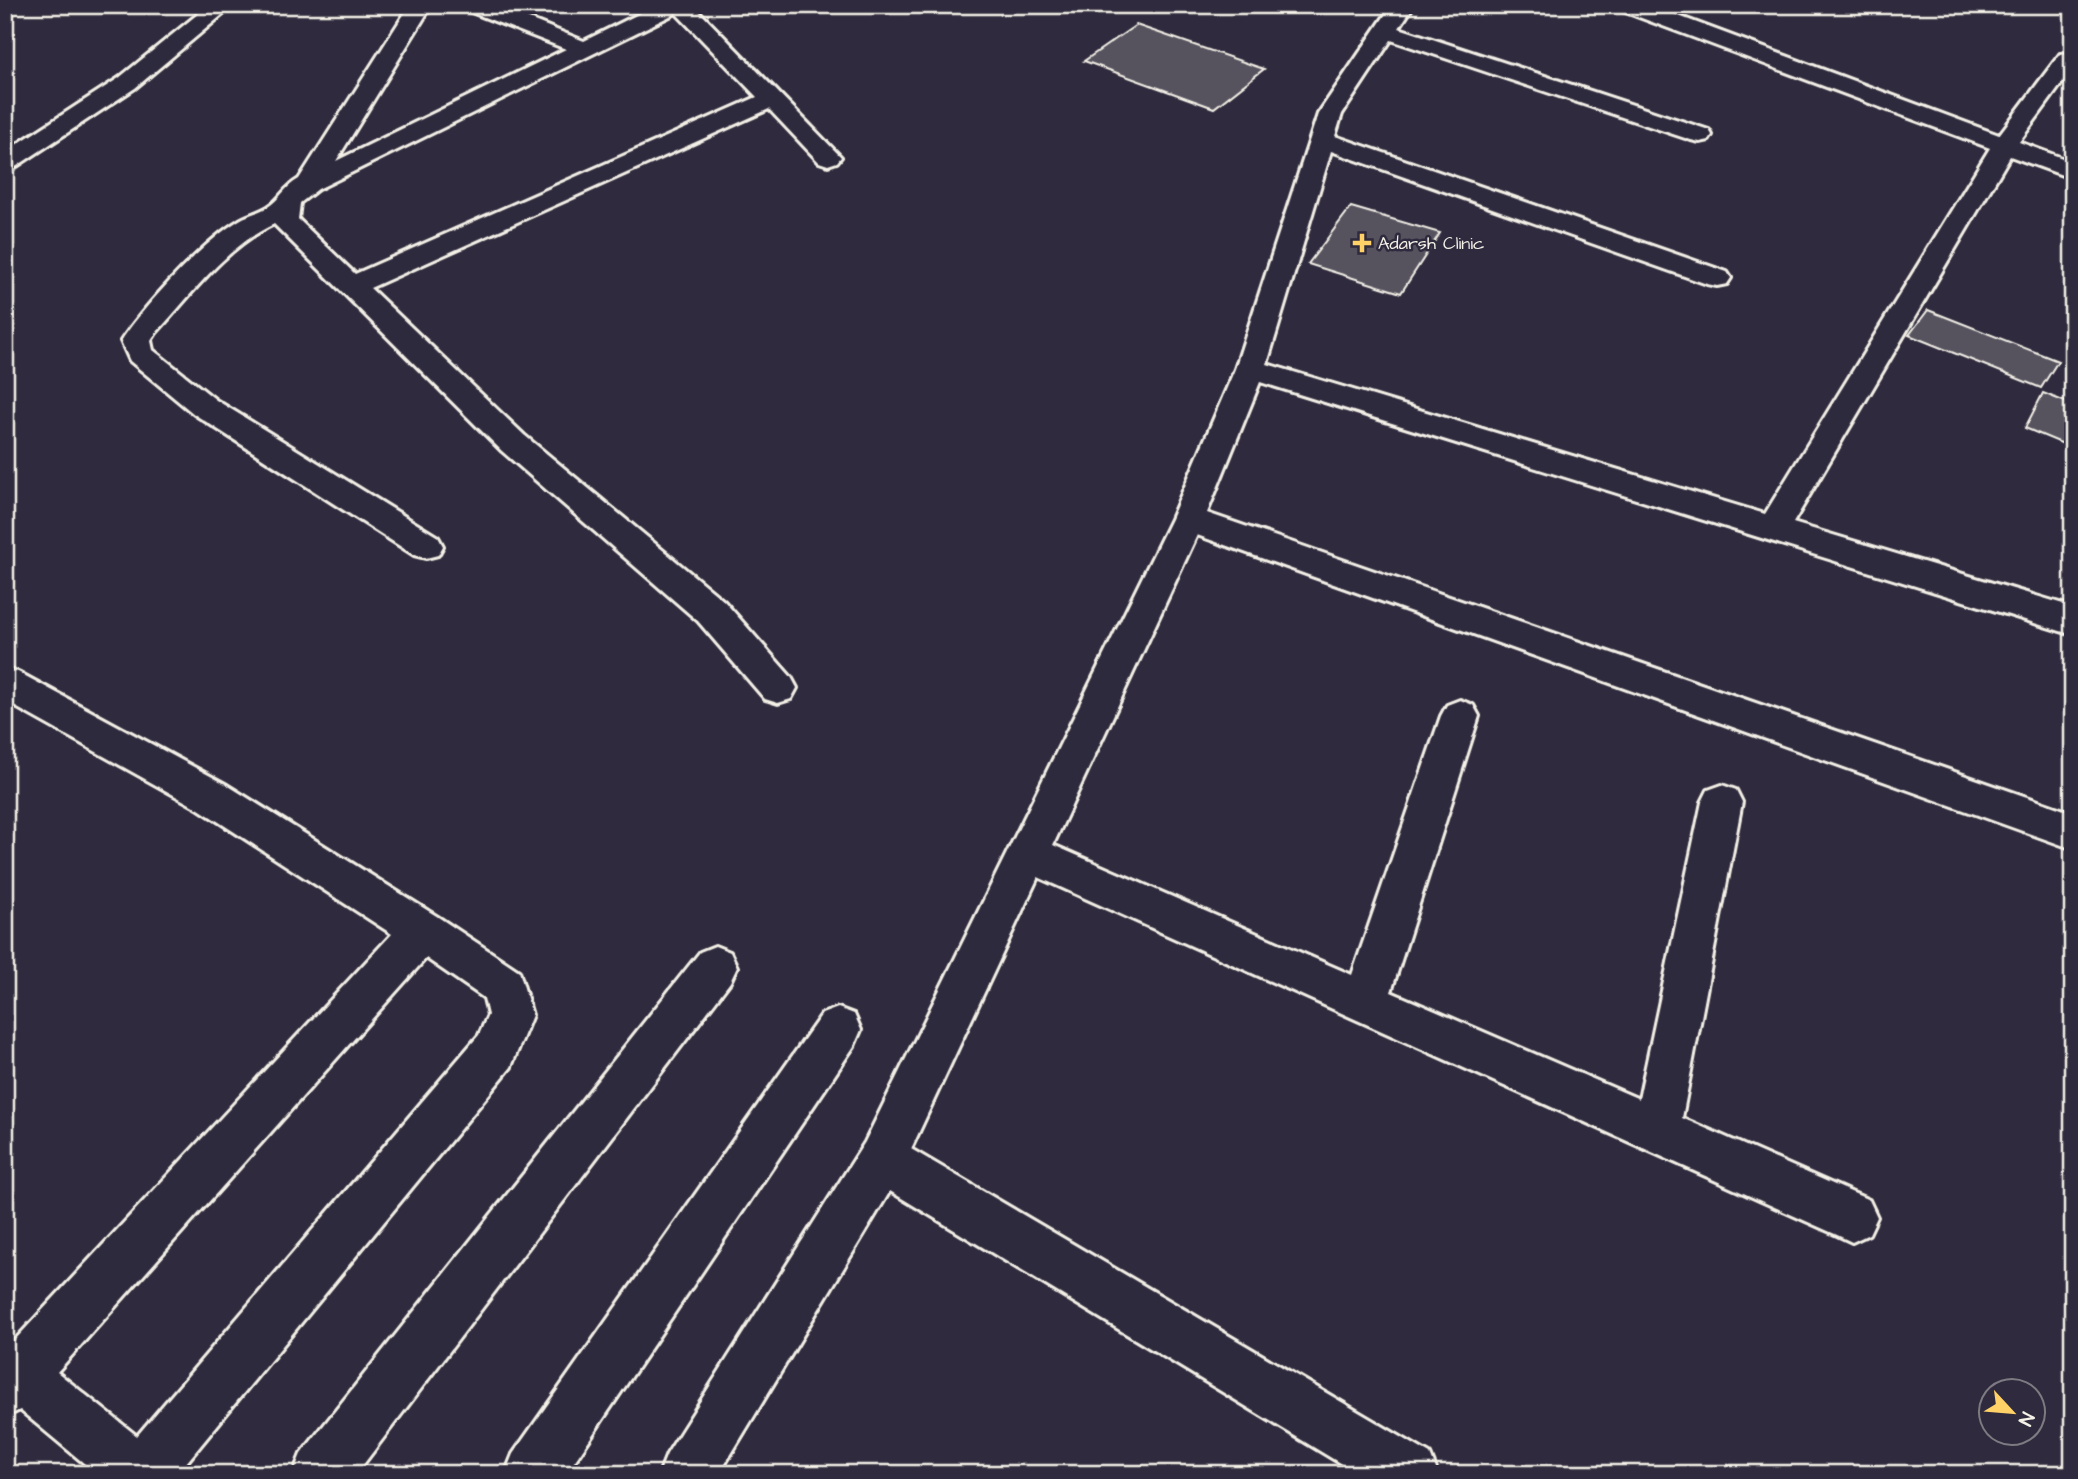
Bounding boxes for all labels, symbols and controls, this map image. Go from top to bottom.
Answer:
place label: Adarsh Clinic [1378,231,1484,256]
marker: Adarsh Clinic [1352,233,1372,253]
north arrow [1976,1378,2046,1448]
text: N [2011,1408,2041,1430]

